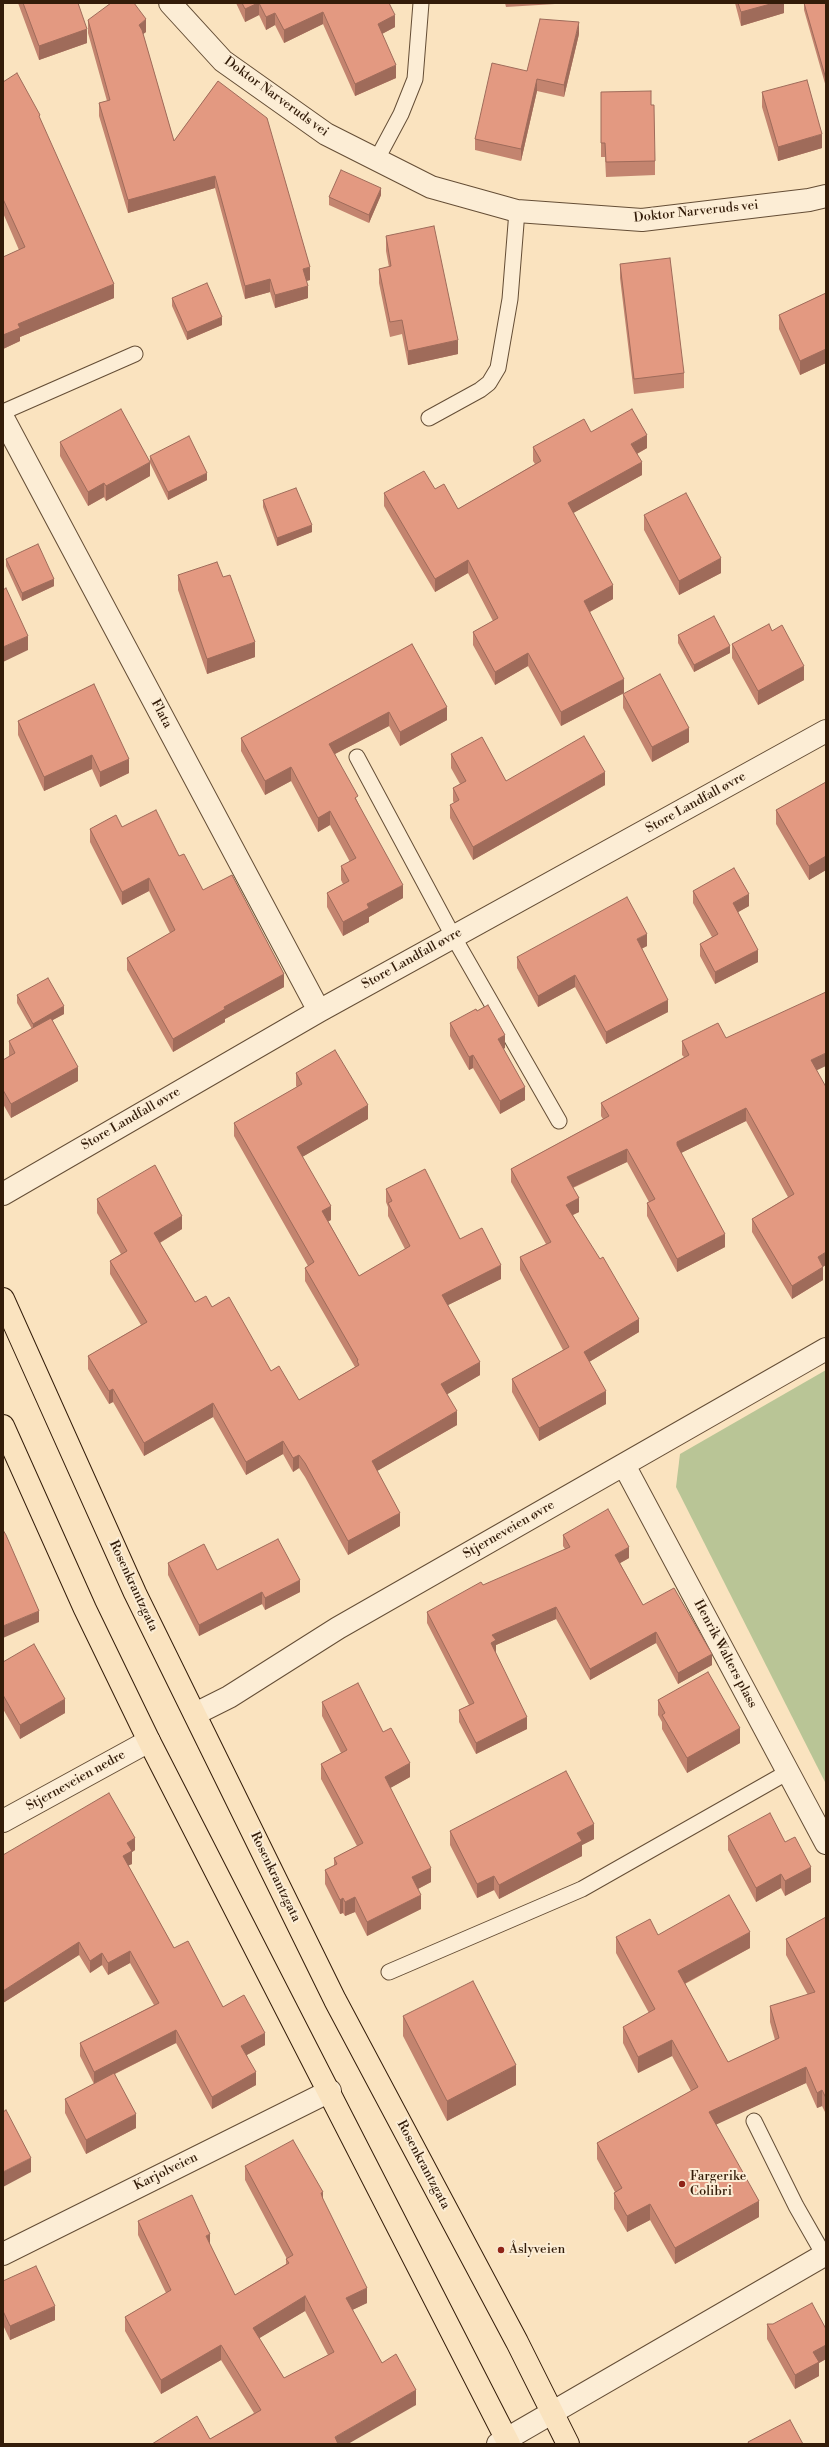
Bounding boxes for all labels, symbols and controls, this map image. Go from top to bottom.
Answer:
street label: Doktor Narveruds vei [221,54,331,140]
street label: Doktor Narveruds vei [633,198,759,226]
street label: Flata [147,697,175,731]
street label: Store Landfall øvre [643,769,749,837]
street label: Store Landfall øvre [359,925,465,993]
street label: Store Landfall øvre [79,1084,183,1154]
street label: Stjerneveien øvre [461,1498,557,1562]
street label: Rosenkrantzgata [105,1538,161,1634]
street label: Henrik Walters plass [690,1597,760,1711]
street label: Stjerneveien nedre [24,1747,128,1815]
street label: Rosenkrantzgata [246,1829,304,1925]
street label: Rosenkrantzgata [393,2118,453,2212]
street label: Karjolveien [131,2150,201,2194]
place label: Fargerike Colibri [690,2169,746,2200]
marker: Fargerike Colibri [677,2179,687,2189]
place label: Åslyveien [509,2242,565,2258]
marker: Åslyveien [496,2245,506,2255]

